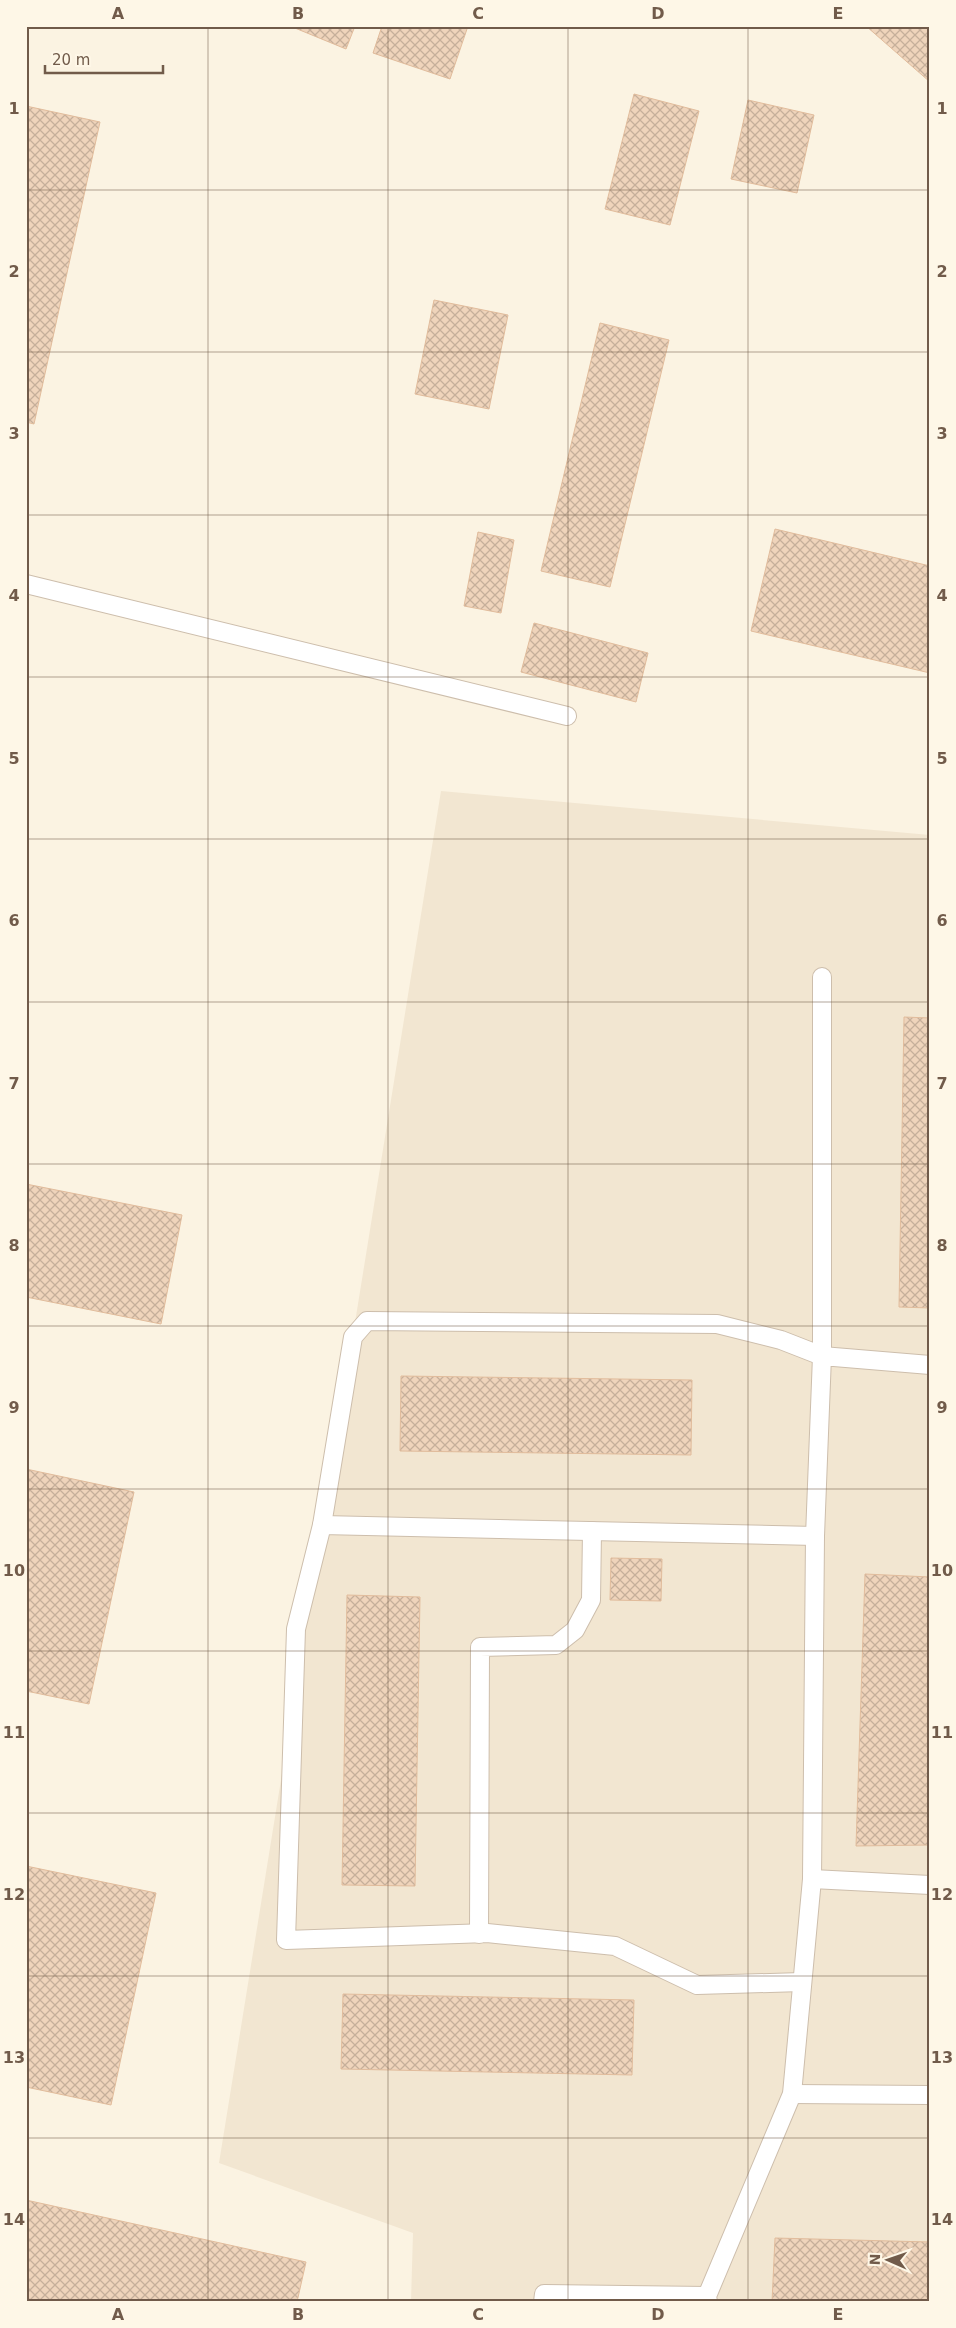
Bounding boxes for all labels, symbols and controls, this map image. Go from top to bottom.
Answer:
text: A [112,4,125,23]
text: B [292,4,304,23]
text: C [472,4,484,23]
text: D [651,4,665,23]
text: E [833,4,843,23]
scale bar [45,42,162,74]
text: 20 m [52,51,90,69]
text: 1 [8,99,20,118]
text: 1 [936,99,948,118]
text: 2 [8,262,20,281]
text: 2 [936,262,948,281]
text: 3 [8,424,20,443]
text: 3 [936,424,948,443]
text: 4 [8,586,20,605]
text: 4 [936,586,948,605]
text: 5 [8,749,20,768]
text: 5 [936,749,948,768]
text: 6 [8,911,20,930]
text: 6 [936,911,948,930]
text: 7 [8,1074,20,1093]
text: 7 [936,1074,948,1093]
text: 8 [8,1236,20,1255]
text: 8 [936,1236,948,1255]
text: 9 [8,1398,20,1417]
text: 9 [936,1398,948,1417]
text: 10 [3,1561,25,1580]
text: 10 [931,1561,953,1580]
text: 11 [3,1723,25,1742]
text: 11 [931,1723,953,1742]
text: 12 [3,1885,25,1904]
text: 12 [931,1885,953,1904]
text: 13 [3,2048,25,2067]
text: 13 [931,2048,953,2067]
text: 14 [3,2210,25,2229]
text: 14 [931,2210,953,2229]
north arrow [864,2236,914,2286]
text: N [867,2253,883,2266]
text: A [112,2305,125,2324]
text: B [292,2305,304,2324]
text: C [472,2305,484,2324]
text: D [651,2305,665,2324]
text: E [833,2305,843,2324]

